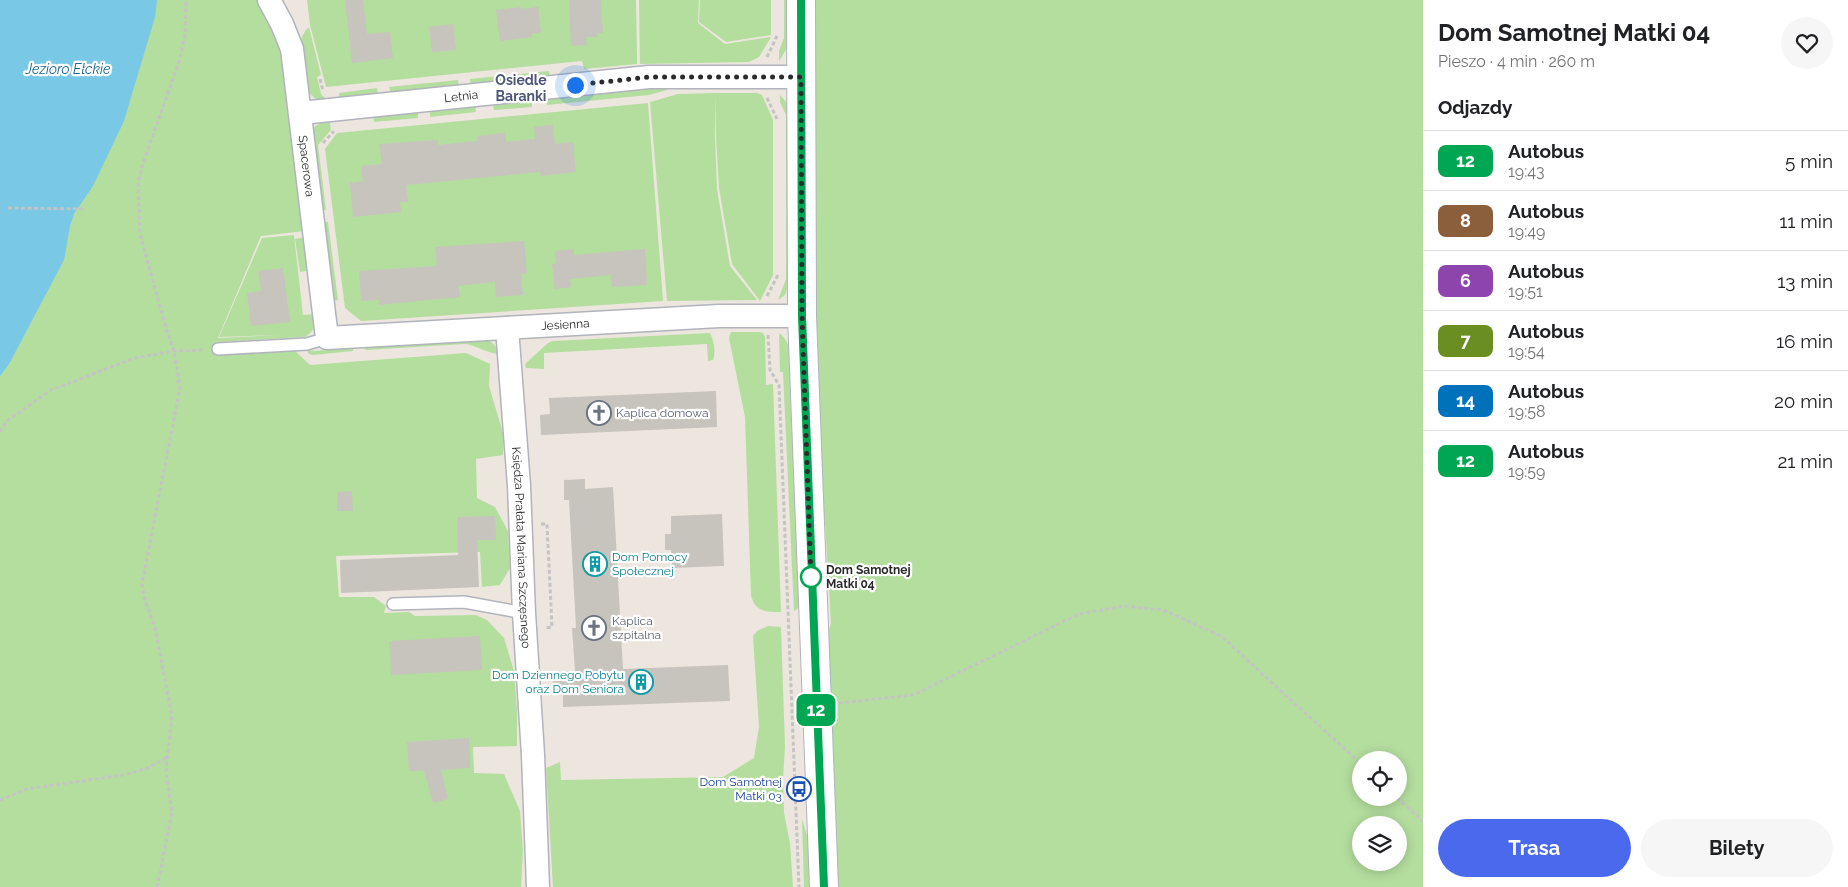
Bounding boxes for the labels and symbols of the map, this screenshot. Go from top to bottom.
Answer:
water label: Jezioro Ełckie [25,61,111,77]
district label: Osiedle Baranki [495,72,547,104]
your location [563,73,588,98]
street label: Letnia [443,88,479,105]
street label: Spacerowa [295,134,317,198]
street label: Jesienna [541,316,590,333]
church icon: Kaplica domowa [586,400,612,426]
place label: Kaplica domowa [616,406,708,420]
street label: Księdza Prałata Mariana Szczęsnego [509,446,533,649]
place label: Dom Pomocy Społecznej [612,550,688,578]
building icon: Dom Pomocy Społecznej [582,551,608,577]
place label: Dom Samotnej Matki 04 [826,563,911,591]
marker: Dom Samotnej Matki 04 [800,566,822,588]
place label: Kaplica szpitalna [612,614,661,642]
church icon: Kaplica szpitalna [581,615,607,641]
place label: Dom Dziennego Pobytu oraz Dom Seniora [492,668,624,696]
building icon: Dom Dziennego Pobytu oraz Dom Seniora [628,669,654,695]
line badge: 12 [794,694,838,726]
place label: Dom Samotnej Matki 03 [700,775,782,803]
bus stop icon: Dom Samotnej Matki 03 [786,776,812,802]

